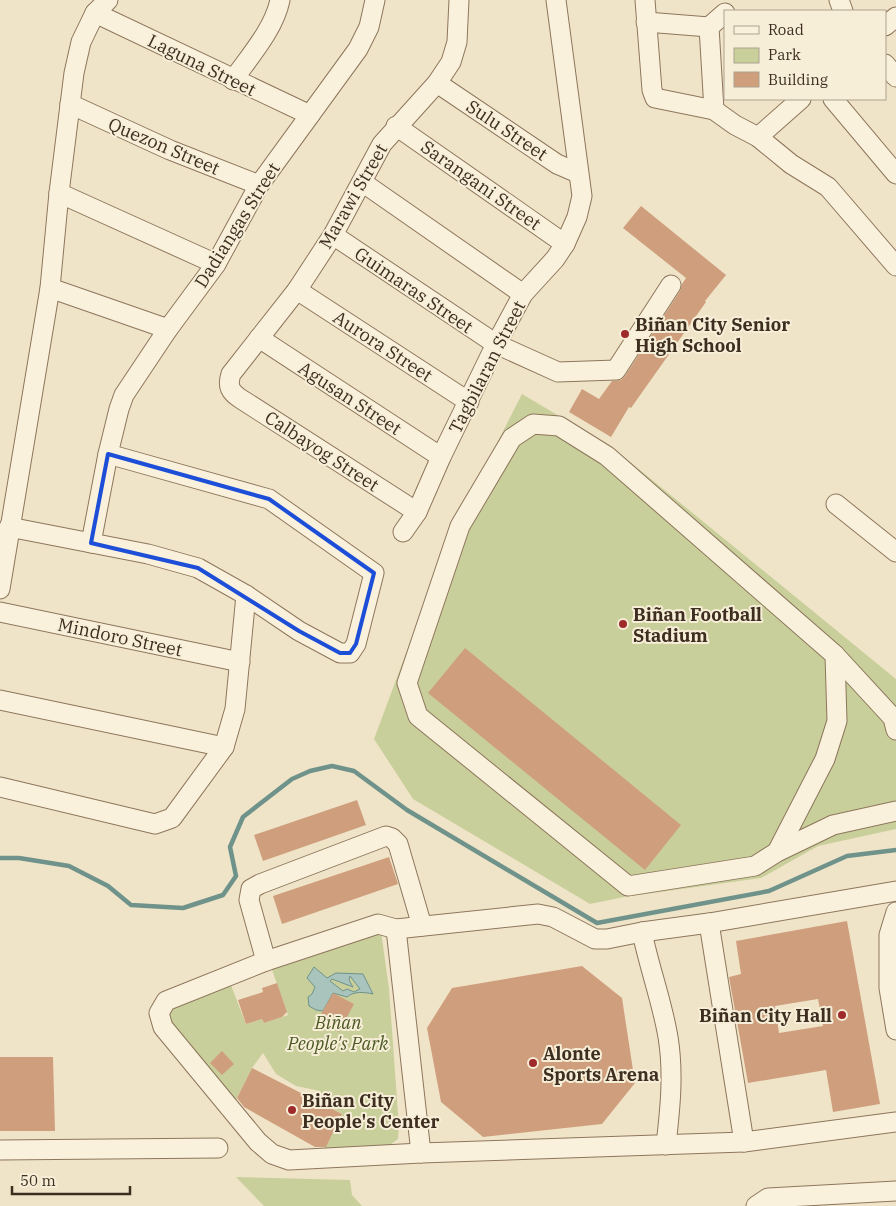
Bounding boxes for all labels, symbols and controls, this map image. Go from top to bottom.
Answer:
legend [724,10,886,100]
text: Road [768,20,804,39]
street label: Laguna Street [144,29,260,101]
text: Park [768,45,801,64]
text: Building [768,70,828,89]
street label: Sulu Street [462,94,552,166]
street label: Quezon Street [105,112,223,180]
street label: Sarangani Street [417,135,545,235]
street label: Marawi Street [314,139,392,253]
street label: Dadiangas Street [189,158,285,292]
street label: Guimaras Street [350,242,478,338]
street label: Tagbilaran Street [444,297,530,437]
street label: Aurora Street [329,305,437,387]
place label: Biñan City Senior High School [635,313,790,357]
marker: Biñan City Senior High School [619,328,631,340]
street label: Agusan Street [294,356,406,440]
street label: Calbayog Street [261,406,383,496]
place label: Biñan Football Stadium [633,603,762,647]
street label: Mindoro Street [56,613,184,661]
marker: Biñan Football Stadium [617,618,629,630]
place label: Biñan City Hall [699,1004,832,1027]
marker: Biñan City Hall [836,1009,848,1021]
park label: Biñan People's Park [286,1011,389,1055]
place label: Alonte Sports Arena [543,1042,659,1086]
marker: Alonte Sports Arena [527,1057,539,1069]
place label: Biñan City People's Center [302,1089,439,1133]
marker: Biñan City People's Center [286,1104,298,1116]
scale bar [12,1164,130,1196]
text: 50 m [20,1171,56,1190]

